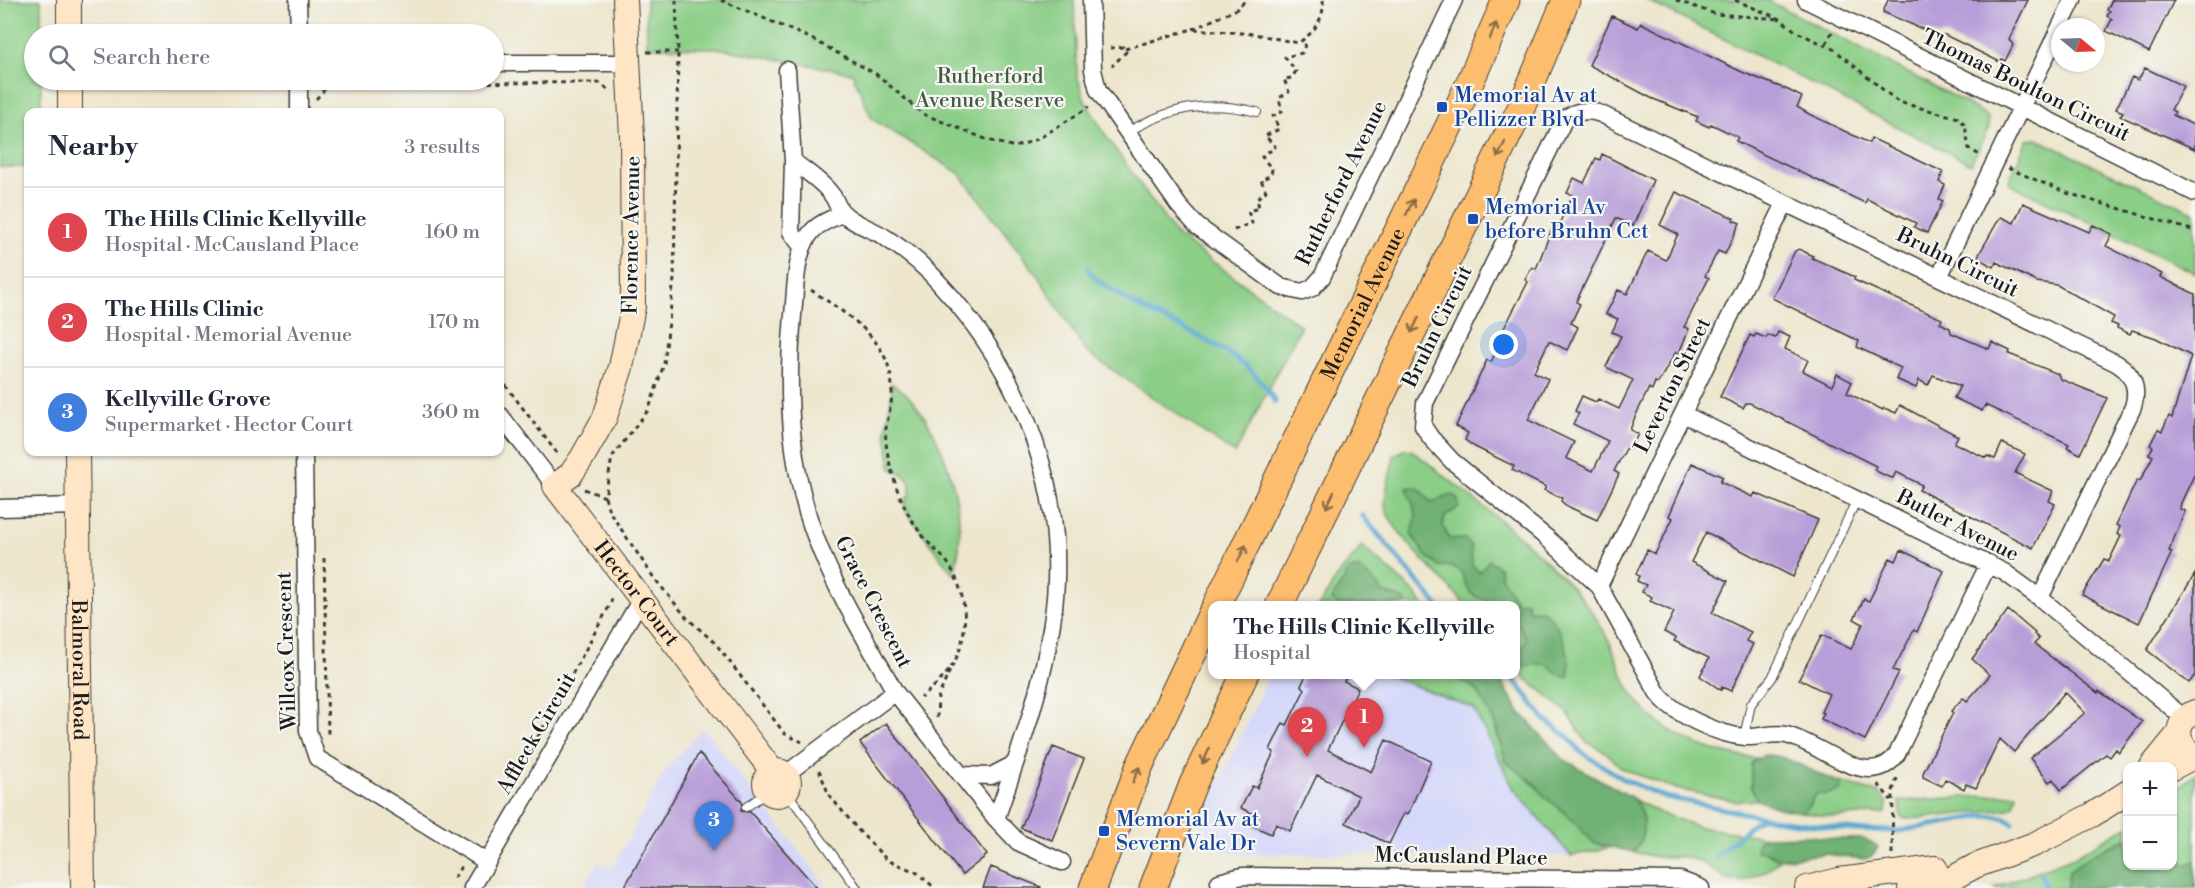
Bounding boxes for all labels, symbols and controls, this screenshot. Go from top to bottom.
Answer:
north arrow [2051,18,2105,72]
one-way arrow [1488,23,1499,41]
search box [24,24,504,90]
street label: Thomas Boulton Circuit [1917,24,2135,148]
icon: search [45,41,78,74]
text: Search here [93,44,210,71]
park label: Rutherford Avenue Reserve [915,64,1064,114]
place label: Memorial Av at Pellizzer Blvd [1454,83,1598,133]
street label: Rutherford Avenue [1291,97,1393,270]
marker: Memorial Av at Pellizzer Blvd [1435,100,1449,114]
text: Nearby [48,131,138,163]
text: 3 results [404,135,480,160]
one-way arrow [1494,140,1506,158]
street label: Florence Avenue [618,155,646,315]
place label: Memorial Av before Bruhn Cct [1485,195,1649,245]
one-way arrow [1404,199,1416,217]
text: The Hills Clinic Kellyville [105,206,366,233]
marker: Memorial Av before Bruhn Cct [1466,212,1480,226]
text: 1 [63,220,72,245]
text: 160 m [425,220,480,245]
street label: Bruhn Circuit [1891,222,2023,304]
street label: Memorial Avenue [1316,224,1412,385]
text: Hospital · McCausland Place [105,233,359,258]
street label: Bruhn Circuit [1397,261,1479,393]
text: The Hills Clinic [105,296,264,323]
text: 2 [61,310,74,335]
text: 170 m [428,310,480,335]
street label: Leverton Street [1629,313,1717,458]
one-way arrow [1409,316,1420,334]
text: Hospital · Memorial Avenue [105,323,352,348]
your location [1489,330,1518,359]
text: Kellyville Grove [105,386,271,413]
text: 3 [61,400,74,425]
text: 360 m [422,400,480,425]
text: Supermarket · Hector Court [105,413,353,438]
street label: Butler Avenue [1891,483,2023,568]
one-way arrow [1323,491,1335,509]
street label: Grace Crescent [829,532,918,673]
street label: Hector Court [587,536,685,652]
one-way arrow [1236,544,1248,562]
street label: Willcox Crescent [271,571,303,732]
street label: Balmoral Road [65,598,93,741]
popup [1208,601,1520,679]
text: The Hills Clinic Kellyville [1233,614,1495,641]
text: Hospital [1233,641,1311,666]
street label: Affleck Circuit [491,667,582,800]
pin: 1 [1344,698,1384,748]
pin: 2 [1288,708,1326,757]
one-way arrow [1200,747,1212,765]
map controls [2123,762,2177,870]
button: + [2123,762,2177,816]
one-way arrow [1131,766,1142,784]
pin: 3 [694,802,734,851]
place label: Memorial Av at Severn Vale Dr [1116,807,1260,857]
button: − [2123,816,2177,870]
marker: Memorial Av at Severn Vale Dr [1097,824,1111,838]
street label: McCausland Place [1374,842,1548,872]

